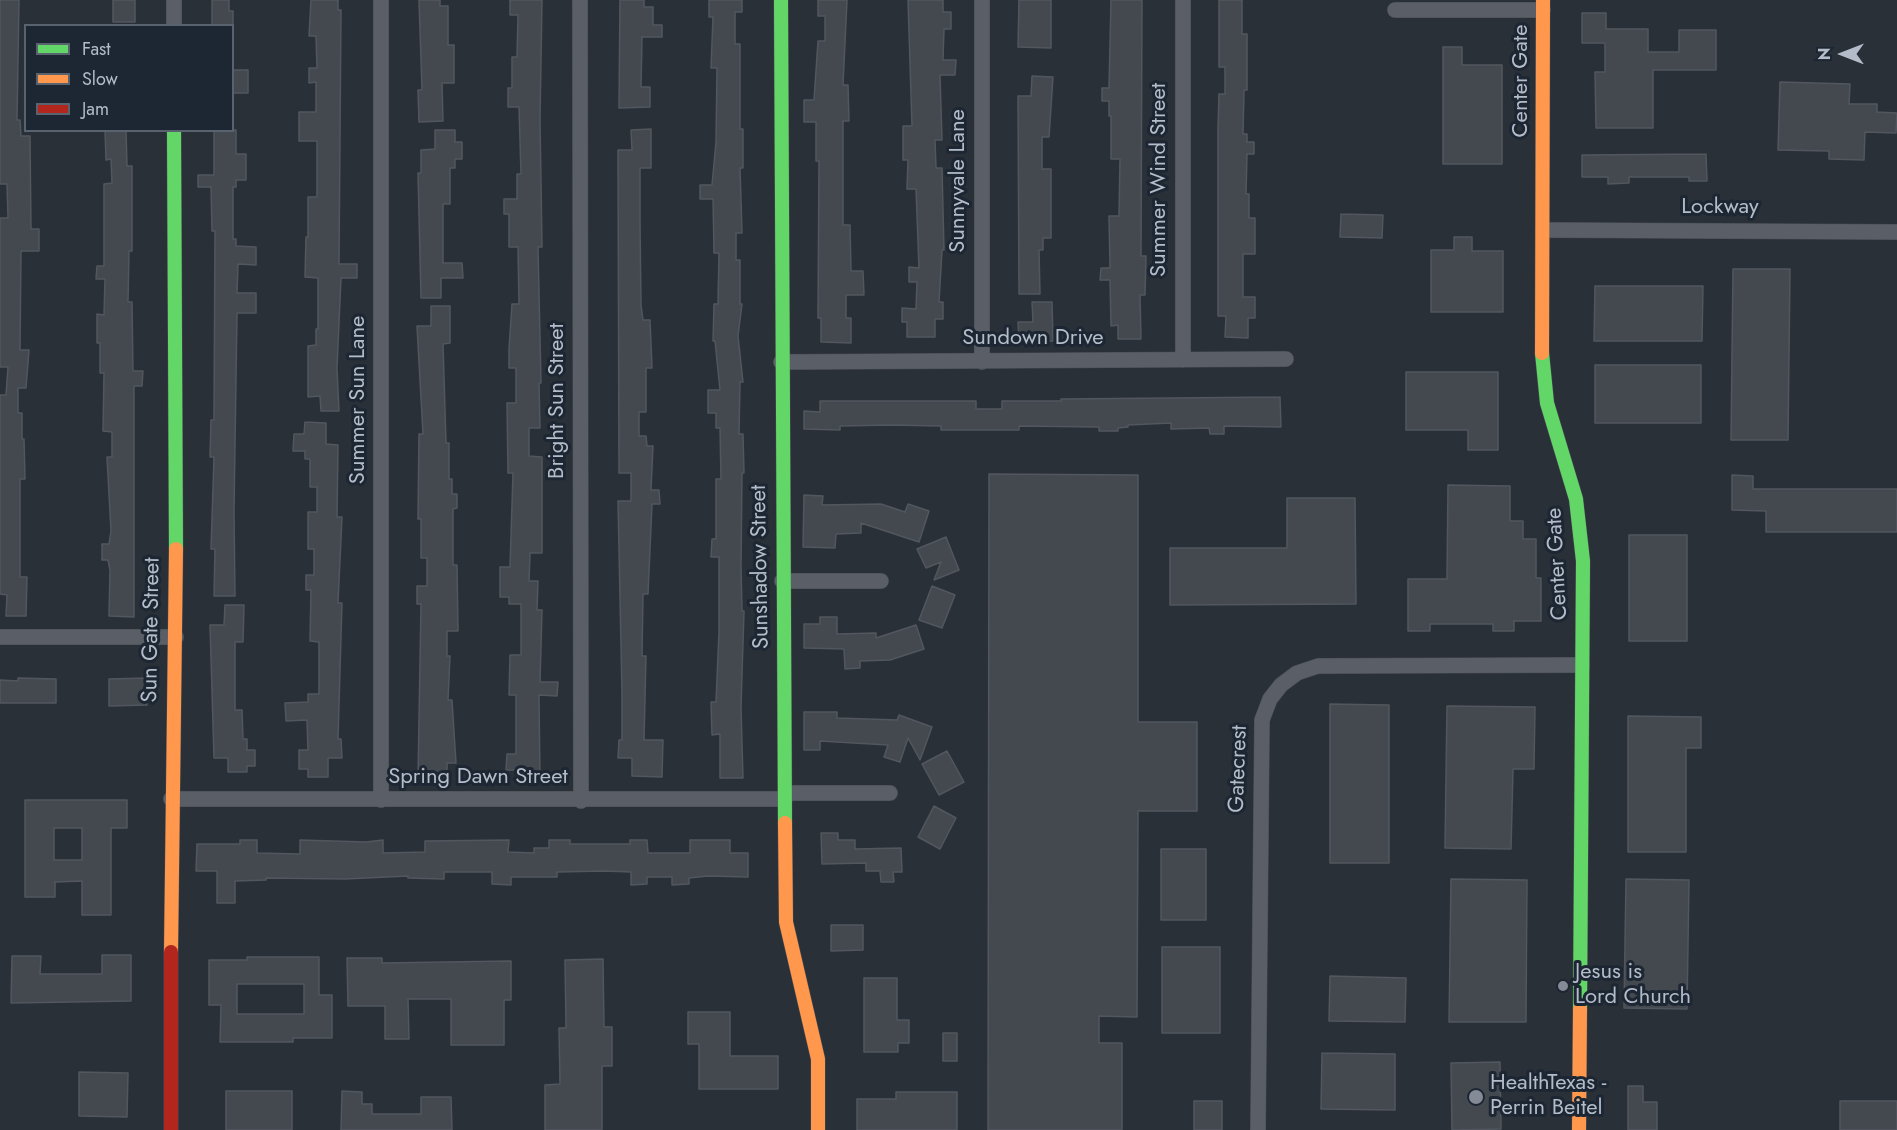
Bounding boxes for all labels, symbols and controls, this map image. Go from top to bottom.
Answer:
legend [24,24,234,132]
north arrow [1813,24,1873,84]
street label: Center Gate [1509,25,1535,137]
text: Fast [82,36,111,62]
text: N [1813,48,1836,60]
text: Slow [82,66,118,92]
street label: Summer Wind Street [1147,83,1173,277]
text: Jam [82,96,109,122]
street label: Sunnyvale Lane [946,109,972,253]
street label: Lockway [1681,195,1759,221]
street label: Summer Sun Lane [346,316,372,484]
street label: Bright Sun Street [545,323,571,479]
street label: Sundown Drive [962,326,1104,352]
street label: Sunshadow Street [746,485,776,649]
street label: Center Gate [1542,507,1574,621]
street label: Sun Gate Street [138,557,166,703]
street label: Gatecrest [1224,725,1254,813]
street label: Spring Dawn Street [388,765,568,791]
place label: Jesus is Lord Church [1575,960,1691,1011]
marker: Jesus is Lord Church [1556,979,1570,993]
place label: HealthTexas - Perrin Beitel [1490,1071,1606,1122]
marker: HealthTexas - Perrin Beitel [1467,1088,1485,1106]

